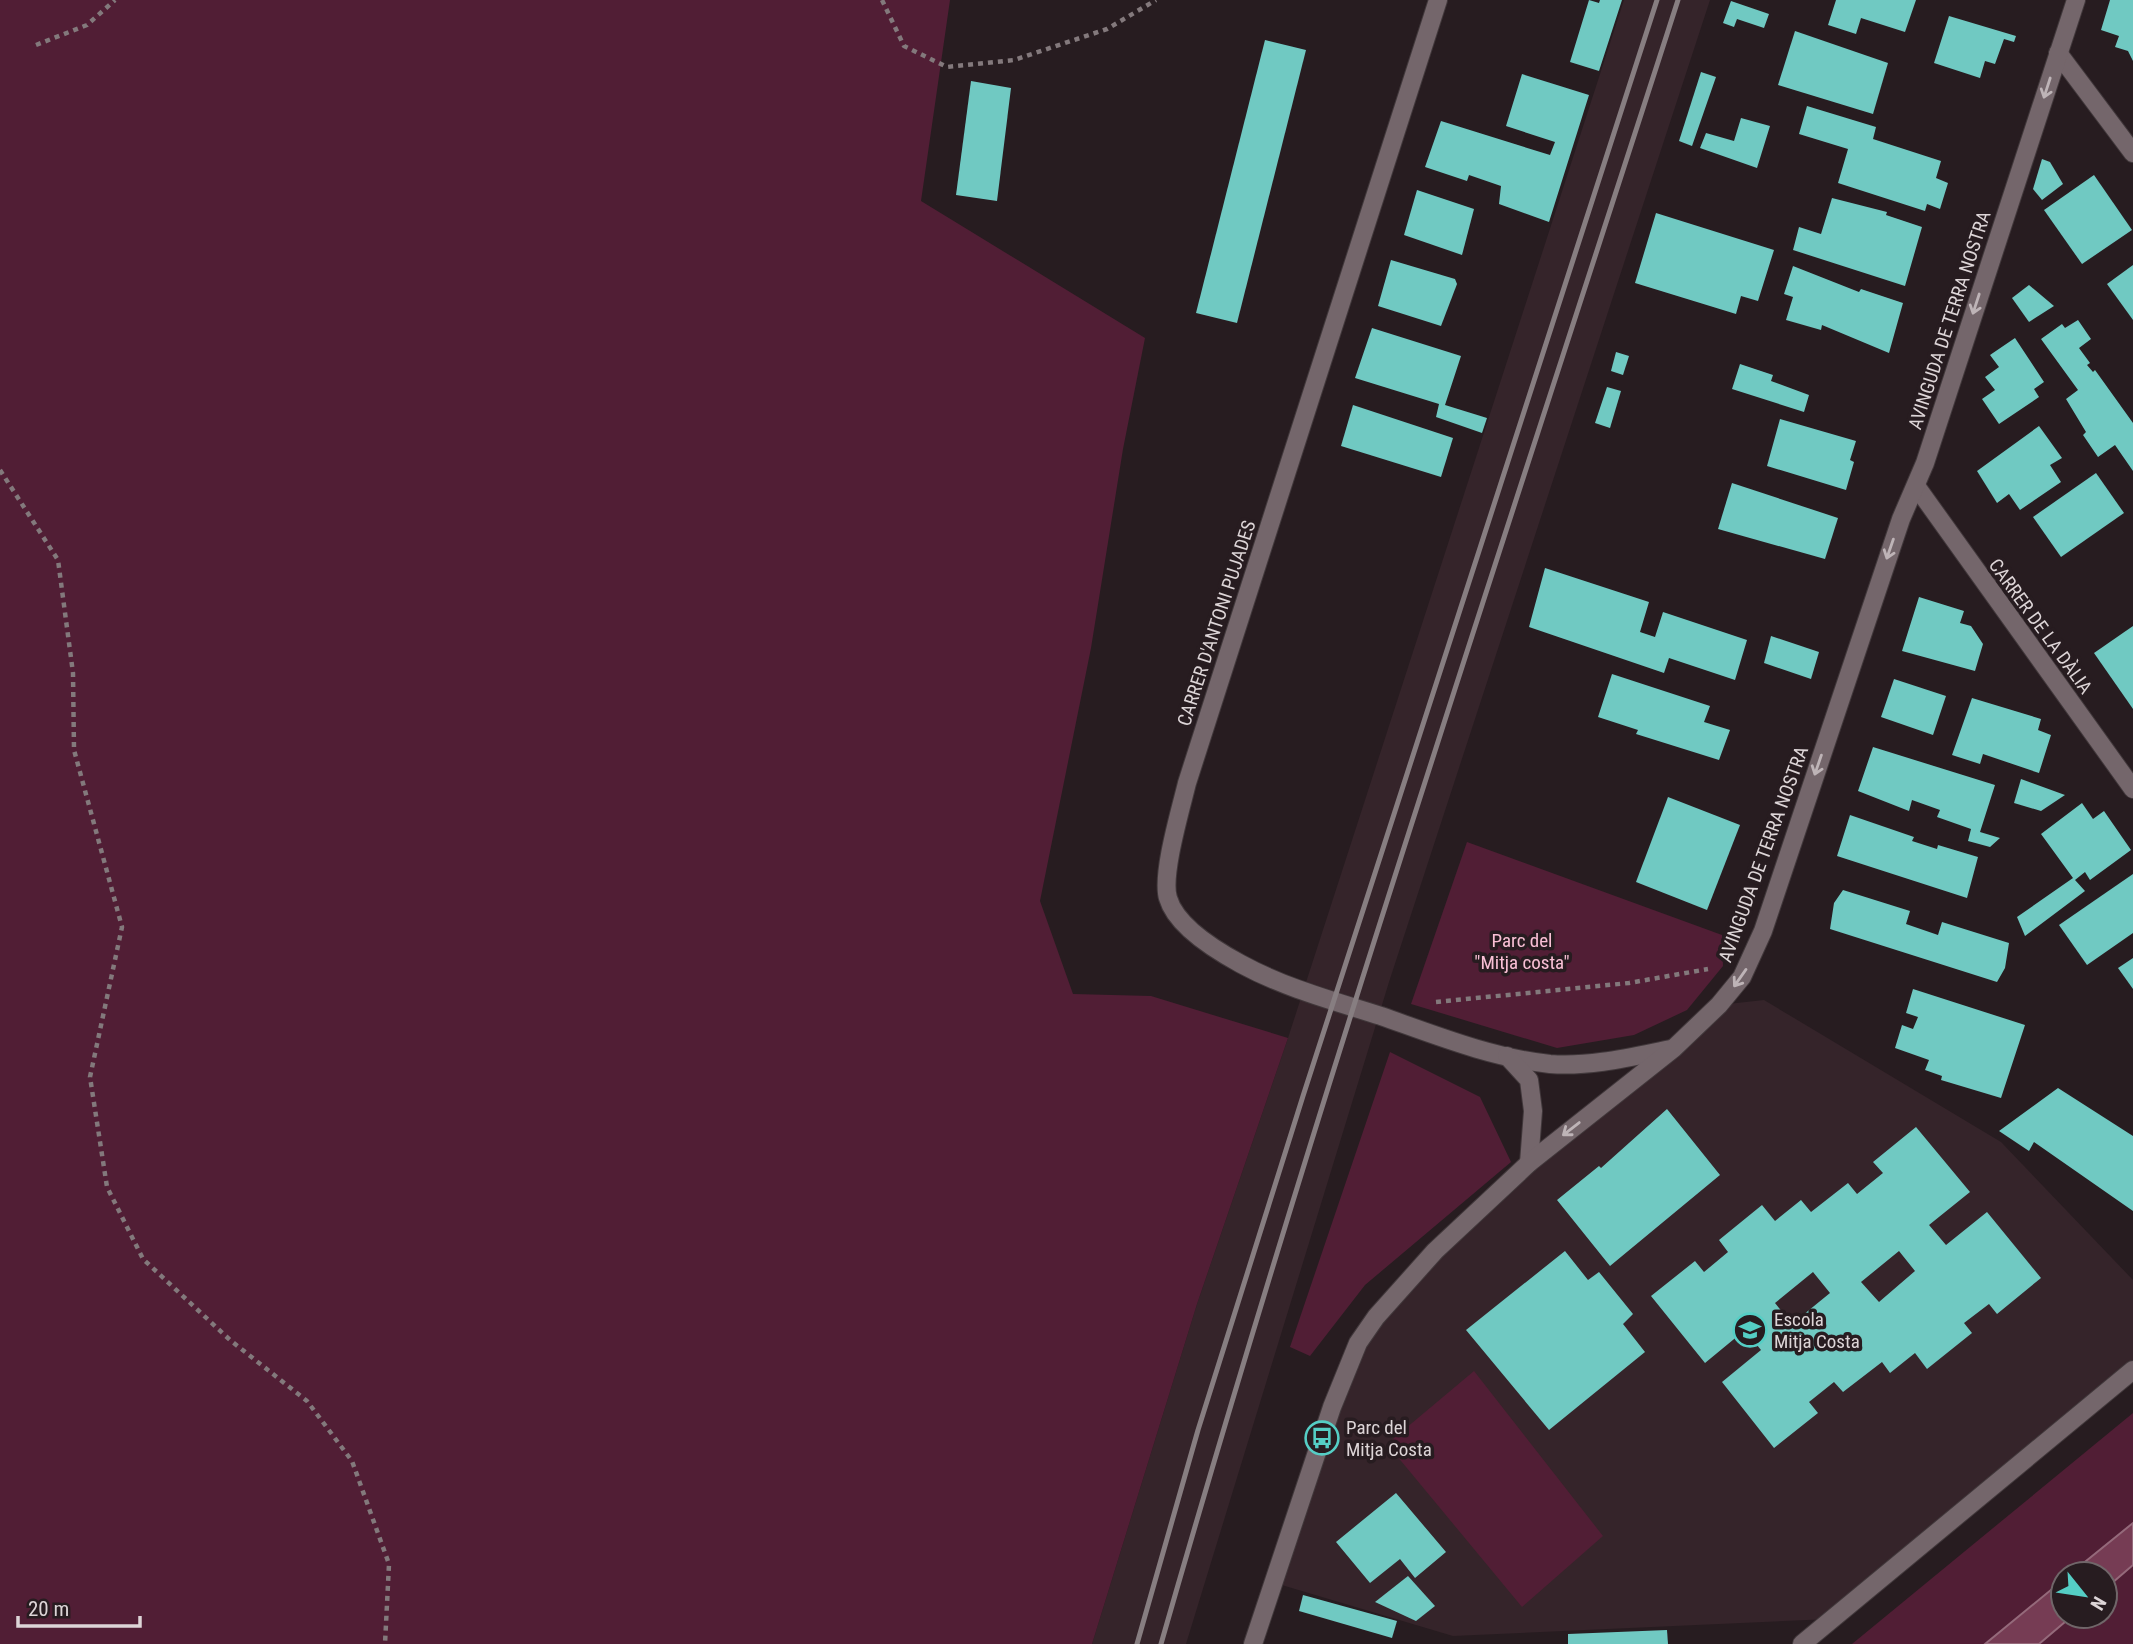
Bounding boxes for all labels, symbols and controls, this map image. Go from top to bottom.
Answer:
one-way arrow [2039,77,2052,99]
street label: AVINGUDA DE TERRA NOSTRA [1903,208,1996,432]
one-way arrow [1969,293,1982,315]
street label: CARRER D'ANTONI PUJADES [1172,517,1261,729]
one-way arrow [1883,538,1896,560]
street label: CARRER DE LA DÀLIA [1984,554,2097,698]
street label: AVINGUDA DE TERRA NOSTRA [1714,743,1813,965]
one-way arrow [1811,754,1824,776]
park label: Parc del "Mitja costa" [1474,929,1570,974]
one-way arrow [1733,968,1747,987]
one-way arrow [1563,1122,1581,1137]
place label: Escola Mitja Costa [1774,1308,1860,1353]
school or university icon: Escola Mitja Costa [1731,1311,1769,1349]
place label: Parc del Mitja Costa [1346,1416,1432,1461]
bus stop icon: Parc del Mitja Costa [1303,1419,1341,1457]
north arrow [2049,1560,2119,1630]
scale bar [18,1584,140,1628]
text: N [2085,1592,2111,1614]
text: 20 m [28,1597,69,1621]

